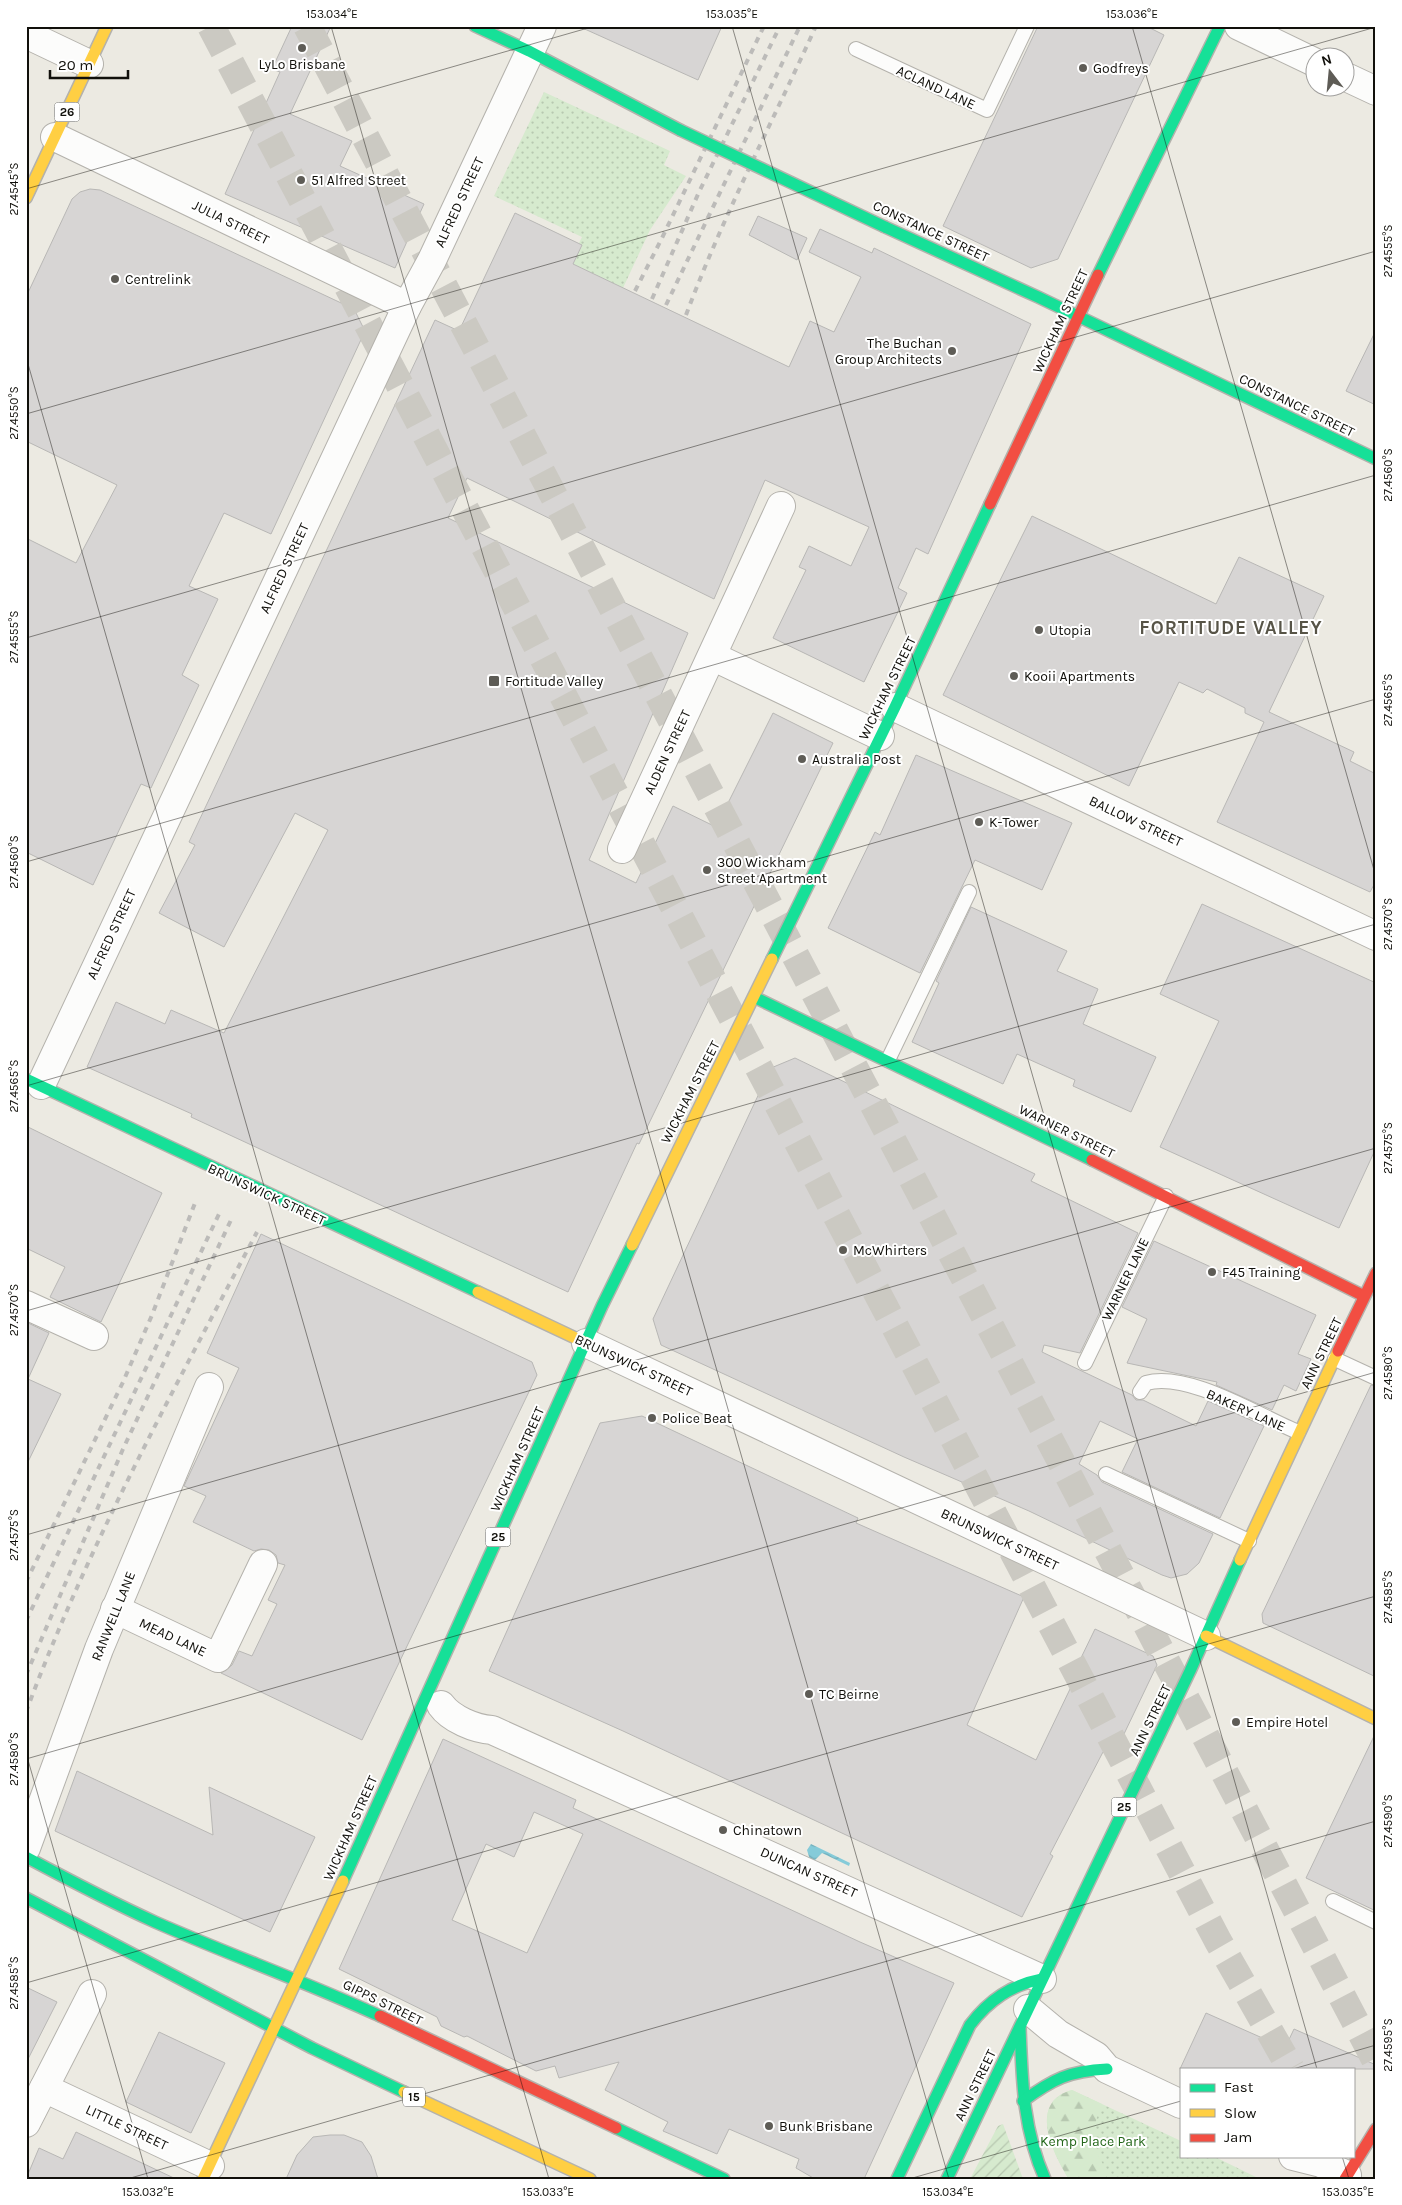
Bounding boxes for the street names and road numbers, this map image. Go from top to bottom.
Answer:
street label: ACLAND LANE [894,62,978,113]
road number: 26 [54,102,80,121]
street label: ALFRED STREET [431,154,488,250]
street label: JULIA STREET [190,197,272,248]
street label: CONSTANCE STREET [870,197,992,266]
street label: WICKHAM STREET [1029,266,1092,376]
street label: CONSTANCE STREET [1236,370,1357,441]
street label: ALFRED STREET [256,520,313,616]
street label: WICKHAM STREET [855,634,920,743]
street label: ALDEN STREET [640,707,694,797]
street label: BALLOW STREET [1086,792,1185,851]
street label: ALFRED STREET [83,886,140,982]
street label: WICKHAM STREET [657,1038,724,1146]
street label: WARNER STREET [1016,1101,1118,1162]
street label: BRUNSWICK STREET [205,1160,328,1229]
street label: WARNER LANE [1098,1235,1153,1323]
street label: ANN STREET [1297,1315,1346,1392]
street label: BRUNSWICK STREET [572,1331,695,1400]
street label: BAKERY LANE [1204,1385,1288,1435]
street label: WICKHAM STREET [487,1404,548,1514]
street label: BRUNSWICK STREET [938,1505,1061,1574]
road number: 25 [486,1528,510,1546]
street label: RANWELL LANE [88,1569,139,1663]
street label: MEAD LANE [136,1614,209,1660]
street label: ANN STREET [1126,1682,1175,1759]
street label: WICKHAM STREET [320,1773,381,1883]
road number: 25 [1112,1798,1136,1816]
street label: DUNCAN STREET [758,1843,860,1901]
street label: GIPPS STREET [340,1976,426,2029]
street label: ANN STREET [951,2047,1000,2124]
road number: 15 [403,2088,425,2106]
street label: LITTLE STREET [83,2101,171,2154]

